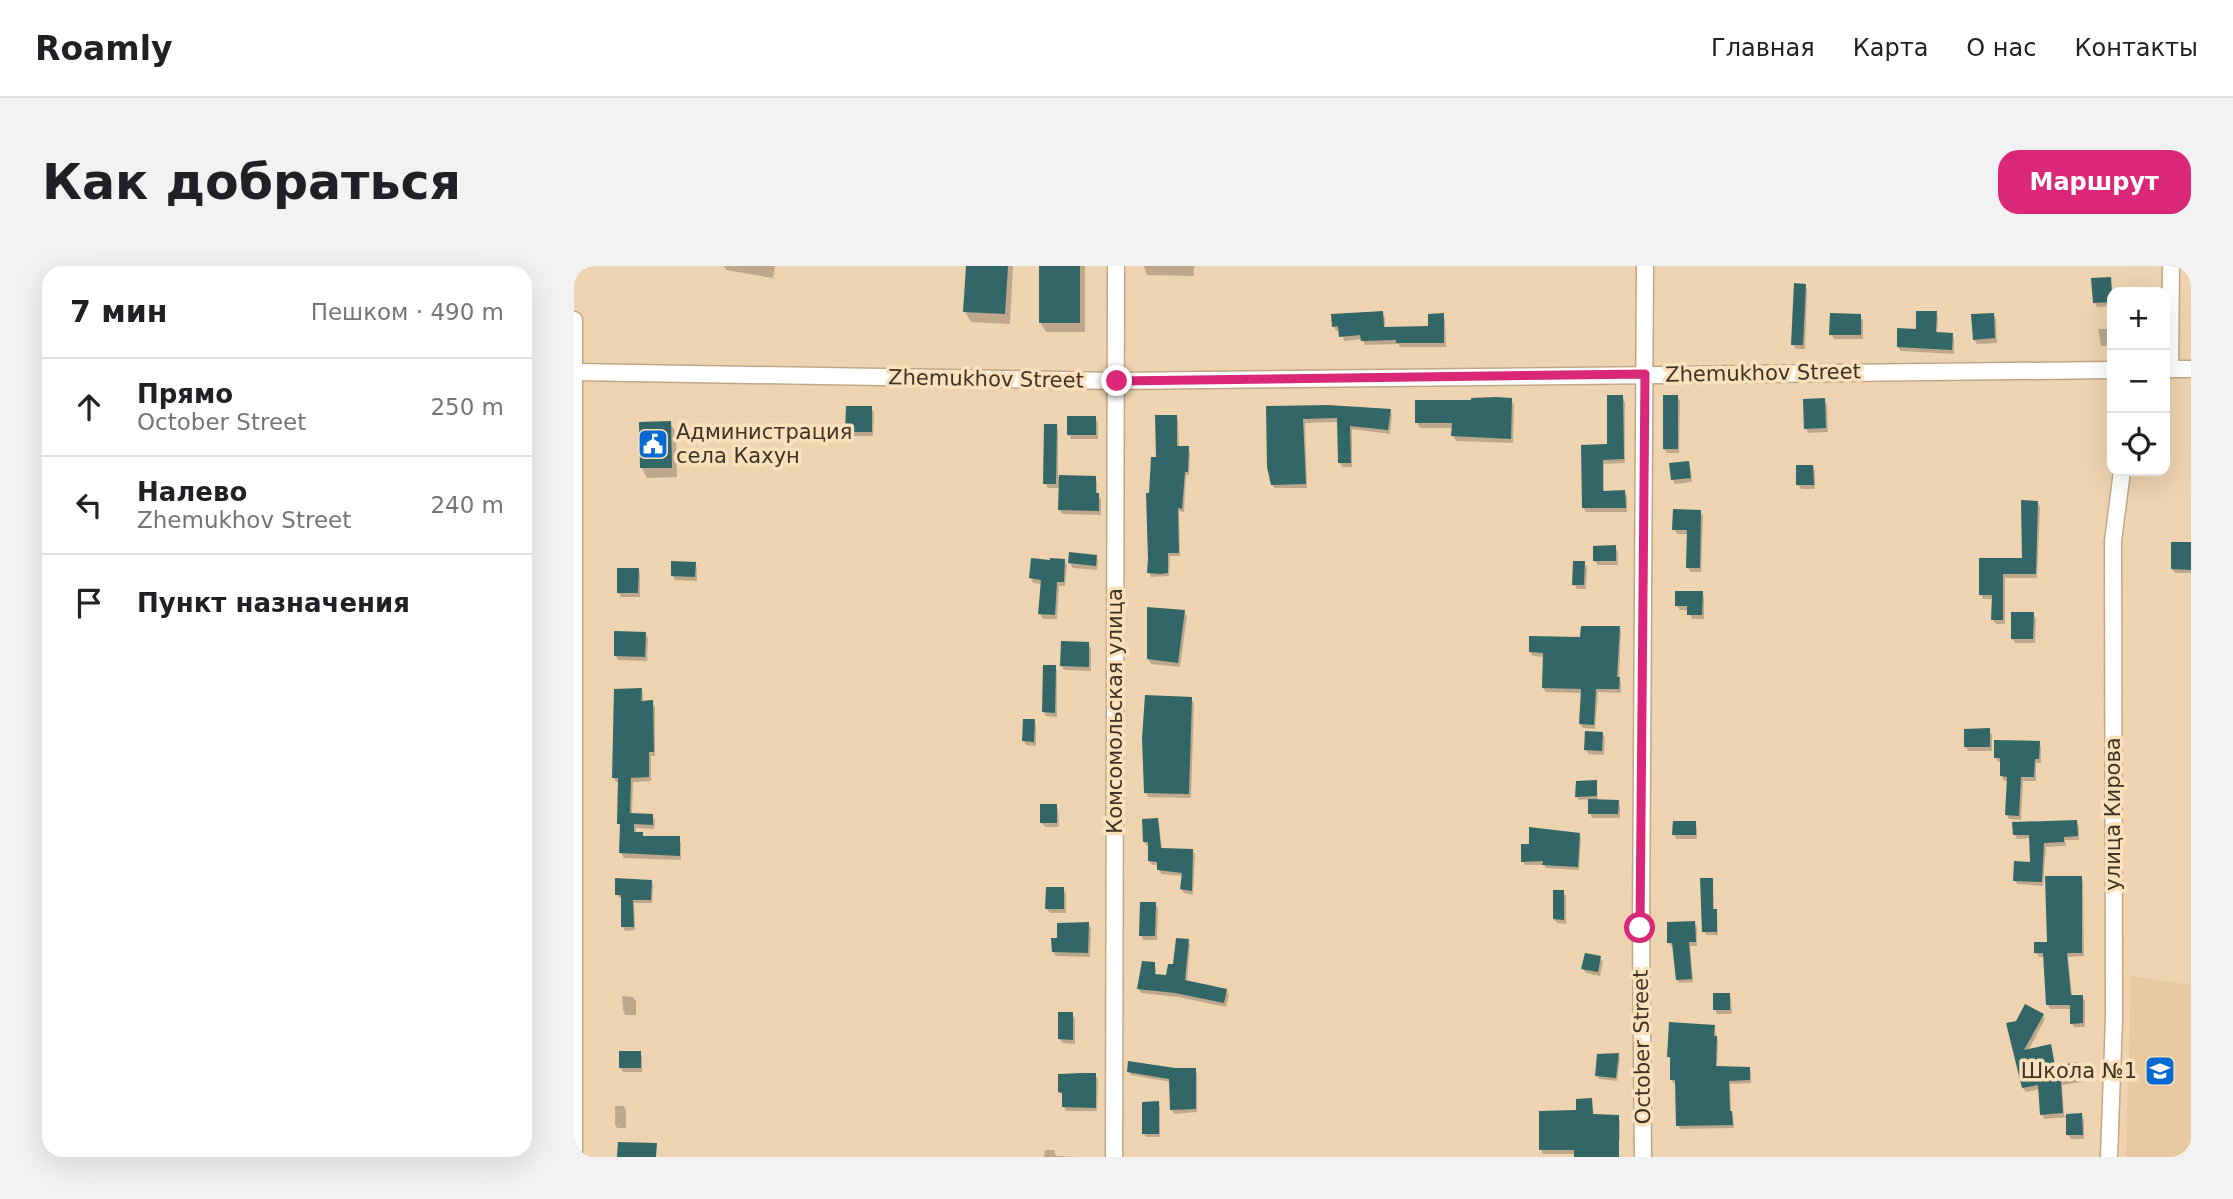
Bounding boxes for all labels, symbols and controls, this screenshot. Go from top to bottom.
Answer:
text: Roamly [35,29,173,68]
text: Главная [1711,34,1815,62]
text: Карта [1853,34,1928,62]
text: О нас [1966,34,2036,62]
text: Контакты [2074,34,2198,62]
button: Маршрут [1998,150,2191,214]
text: Как добраться [42,154,461,211]
map controls [2107,287,2170,476]
button: + [2107,287,2170,350]
text: 7 мин [70,294,168,329]
text: Пешком · 490 m [311,299,504,325]
button: − [2107,350,2170,413]
street label: Zhemukhov Street [1665,359,1861,387]
street label: Zhemukhov Street [888,365,1084,393]
route end [1101,365,1132,396]
text: Прямо [137,379,233,409]
icon: ahead [70,388,108,426]
text: 250 m [430,394,504,420]
text: October Street [137,409,306,435]
button: locate [2107,413,2170,476]
place label: Администрация села Кахун [676,420,852,468]
public building icon: Администрация села Кахун [636,427,670,461]
text: Налево [137,477,247,507]
icon: left [70,486,108,524]
text: 240 m [430,492,504,518]
text: Zhemukhov Street [137,507,351,533]
icon: arrive [70,584,108,622]
text: Пункт назначения [137,588,410,618]
street label: Комсомольская улица [1103,588,1127,834]
street label: улица Кирова [2101,737,2125,891]
route start [1624,912,1655,943]
street label: October Street [1629,970,1655,1124]
school or university icon: Школа №1 [2143,1054,2177,1088]
place label: Школа №1 [2021,1059,2137,1083]

